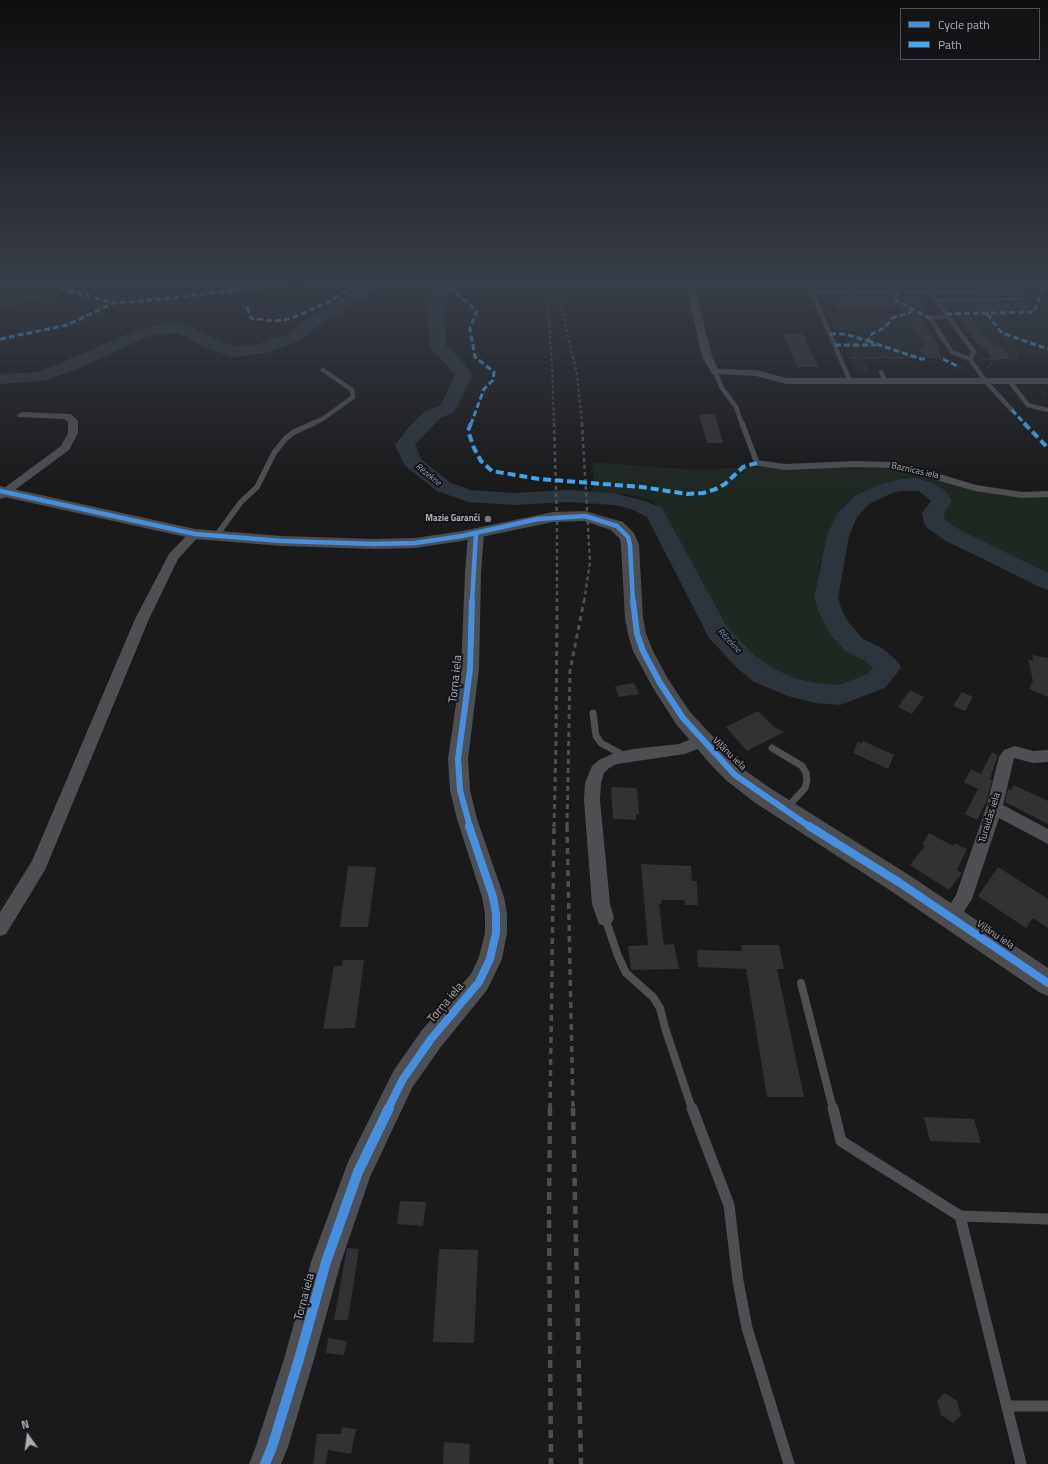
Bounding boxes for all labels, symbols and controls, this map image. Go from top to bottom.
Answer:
legend [900,8,1040,60]
text: Cycle path [938,15,990,34]
text: Path [938,35,962,54]
street label: Baznīcas iela [890,460,940,482]
water label: Rēzekne [413,461,443,489]
place label: Mazie Garanči [425,514,480,524]
marker: Mazie Garanči [483,514,493,524]
water label: Rēzekne [715,626,743,656]
street label: Torņa iela [446,654,466,704]
street label: Viļānu iela [709,735,749,773]
street label: Turaidas iela [977,791,1003,845]
street label: Viļānu iela [974,918,1016,952]
street label: Torņa iela [425,980,467,1026]
street label: Torņa iela [292,1272,318,1322]
north arrow [8,1416,48,1456]
text: N [19,1416,31,1433]

